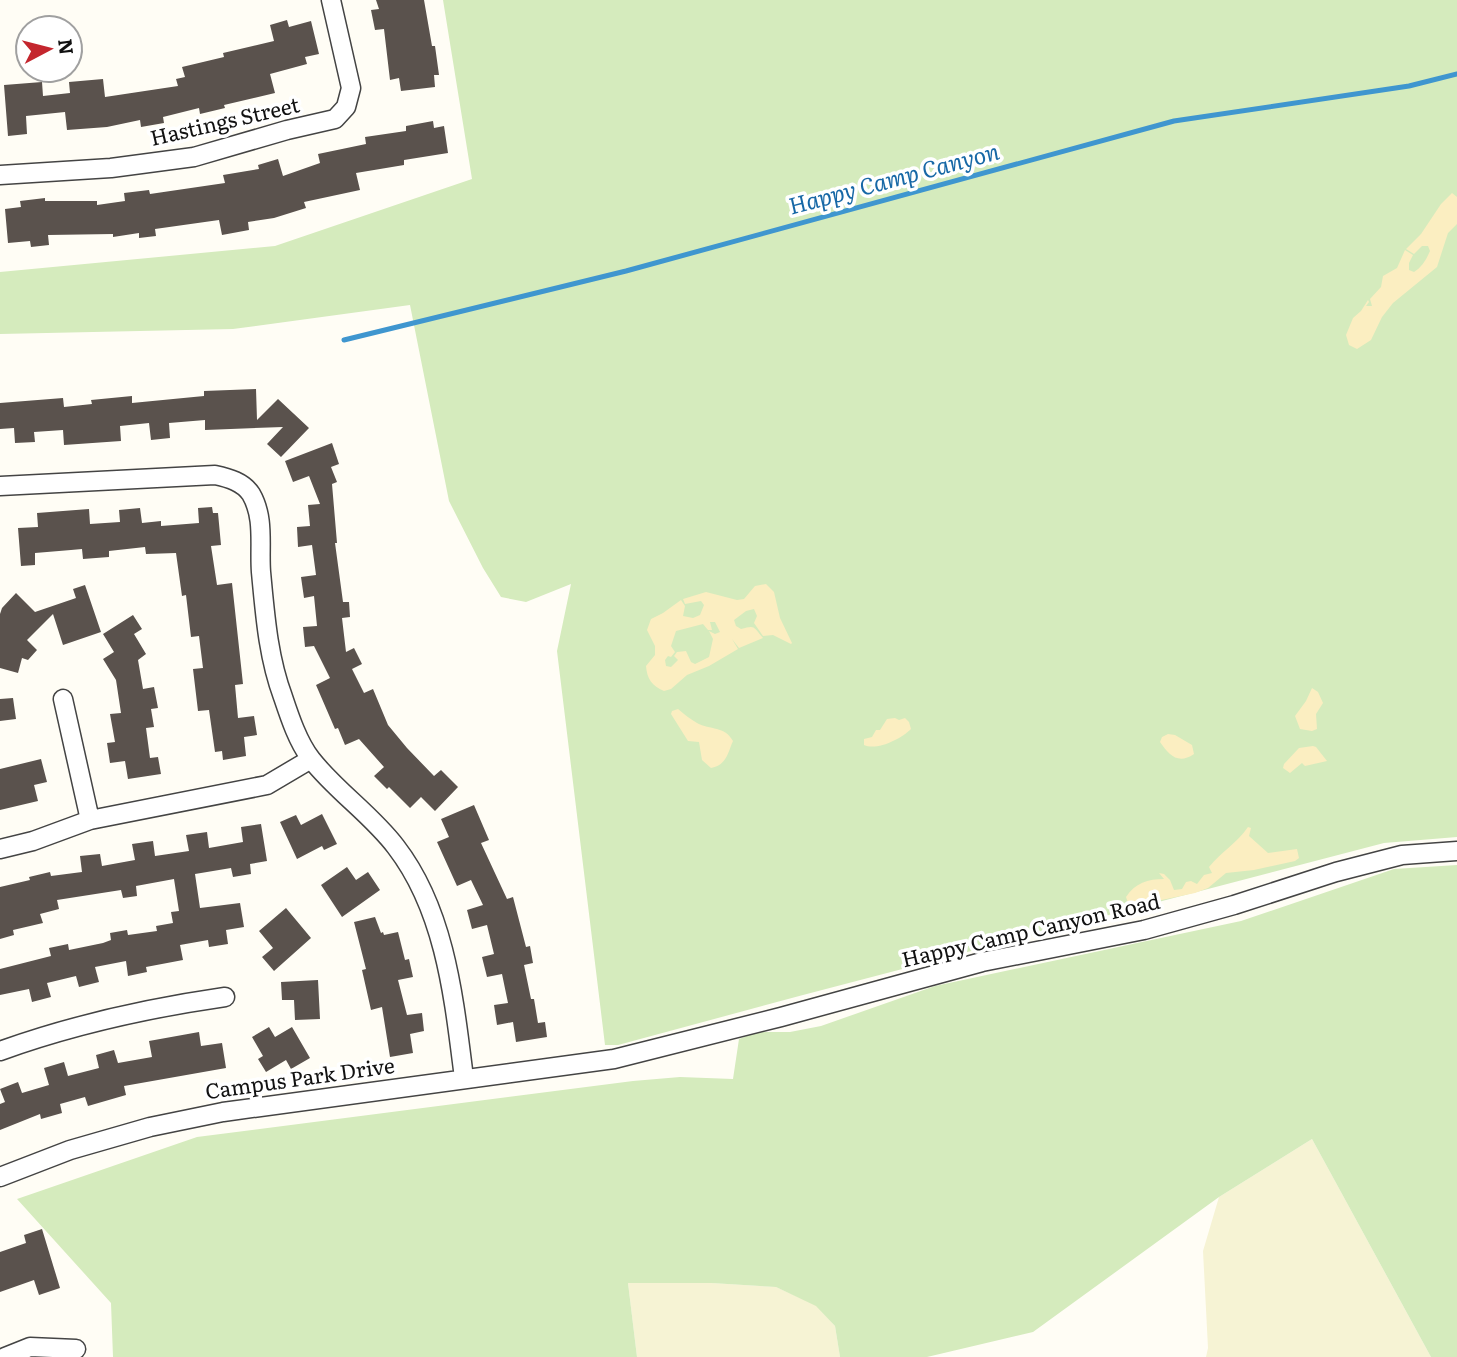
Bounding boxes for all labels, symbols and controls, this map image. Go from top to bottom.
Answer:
north arrow [14,14,84,84]
text: N [52,37,82,56]
street label: Hastings Street [147,87,303,152]
water label: Happy Camp Canyon [784,133,1003,222]
street label: Happy Camp Canyon Road [898,884,1163,973]
street label: Campus Park Drive [203,1048,396,1105]

